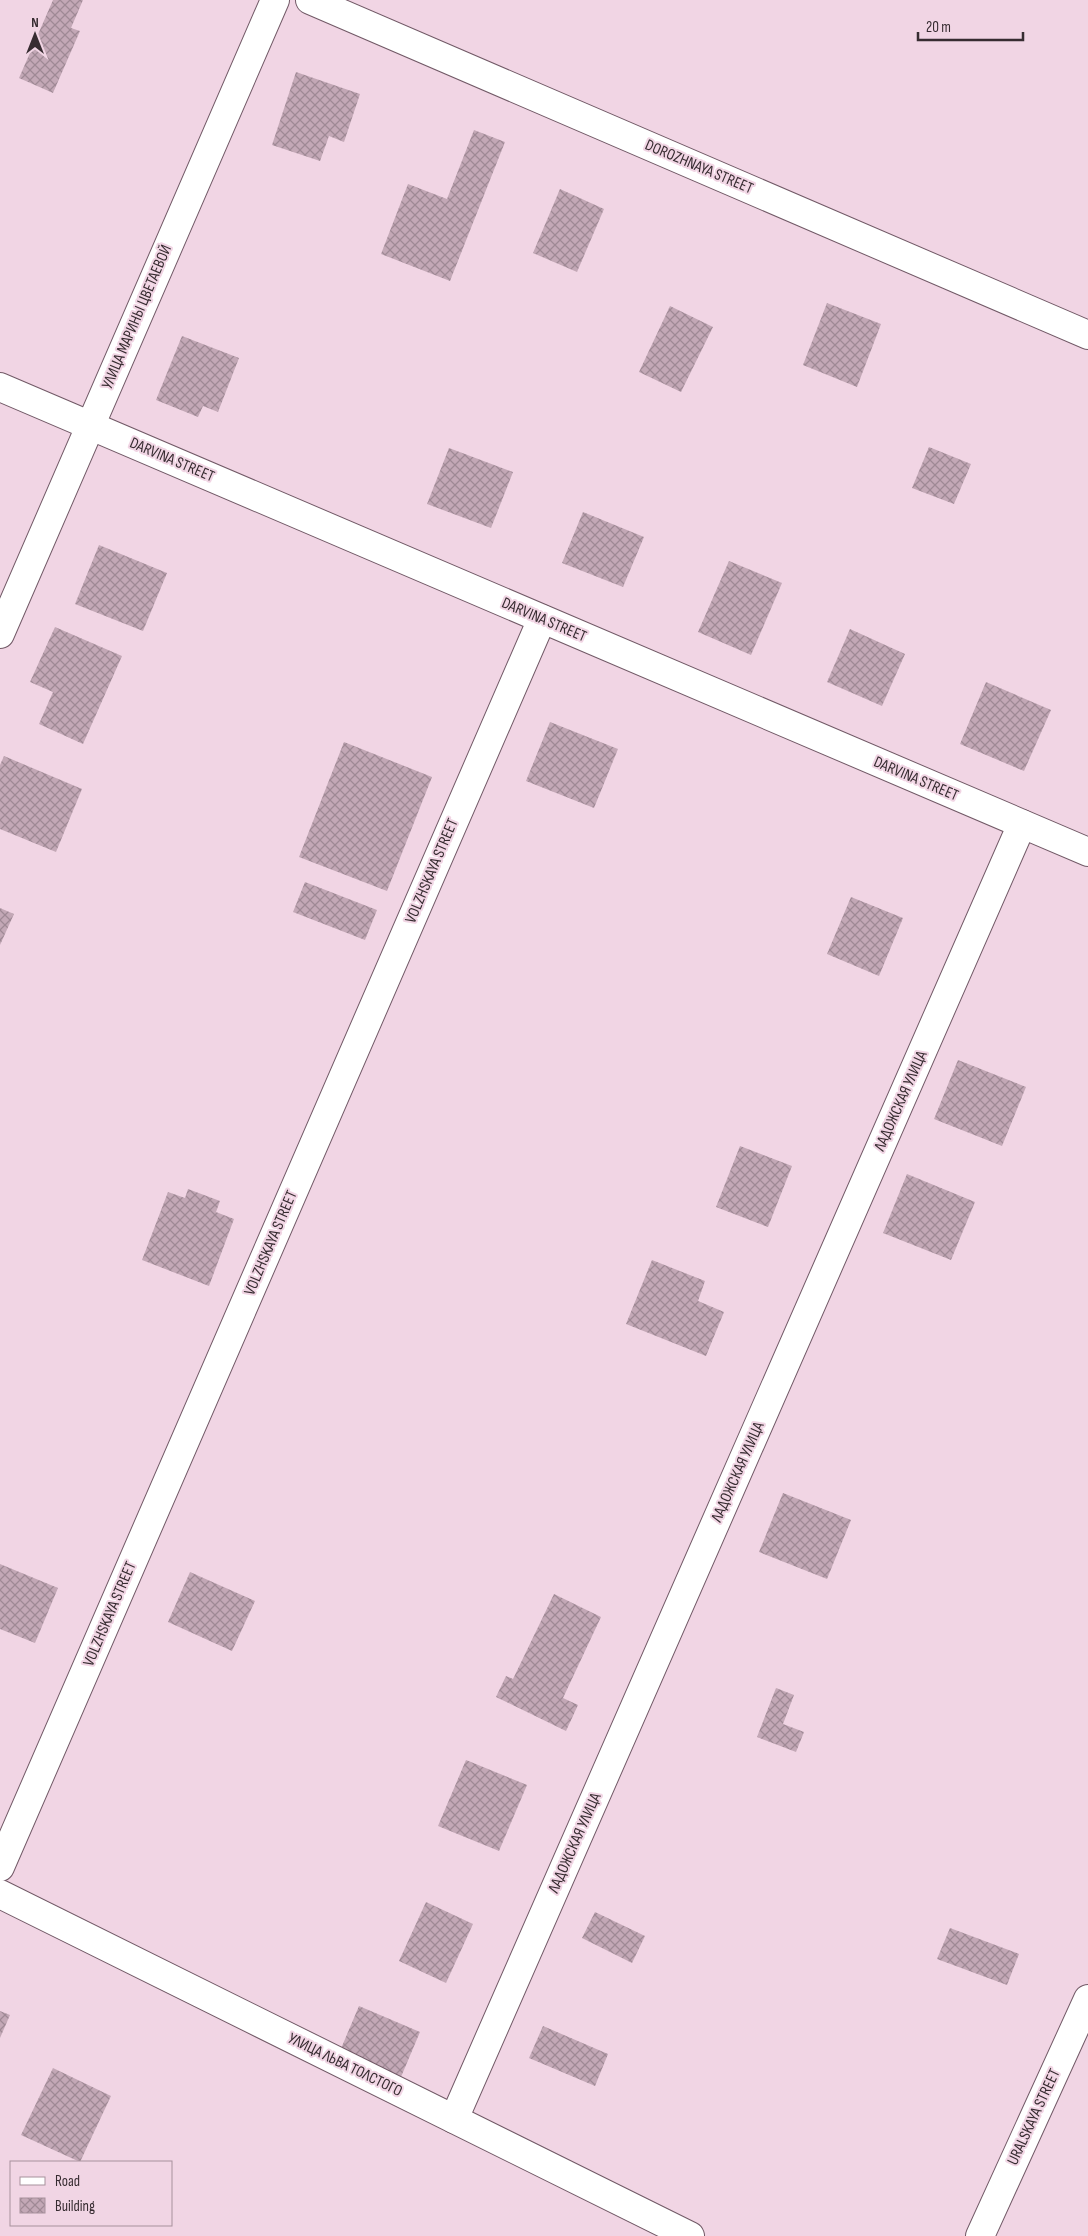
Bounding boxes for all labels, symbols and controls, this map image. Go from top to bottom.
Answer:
north arrow [10,10,60,60]
scale bar [918,10,1023,42]
text: N [31,14,39,31]
text: 20 m [926,18,951,37]
street label: DOROZHNAYA STREET [642,136,756,199]
street label: УЛИЦА МАРИНЫ ЦВЕТАЕВОЙ [98,242,176,392]
street label: DARVINA STREET [127,434,218,487]
street label: DARVINA STREET [499,594,590,647]
street label: DARVINA STREET [871,753,962,806]
street label: VOLZHSKAYA STREET [401,815,463,926]
street label: ЛАДОЖСКАЯ УЛИЦА [870,1048,932,1155]
street label: VOLZHSKAYA STREET [240,1187,302,1298]
street label: ЛАДОЖСКАЯ УЛИЦА [707,1419,769,1526]
street label: VOLZHSKAYA STREET [79,1558,141,1669]
street label: ЛАДОЖСКАЯ УЛИЦА [544,1790,606,1897]
street label: УЛИЦА ЛЬВА ТОЛСТОГО [285,2029,405,2101]
street label: URALSKAYA STREET [1003,2065,1065,2168]
legend [10,2161,172,2226]
text: Road [55,2172,80,2191]
text: Building [55,2197,95,2216]

